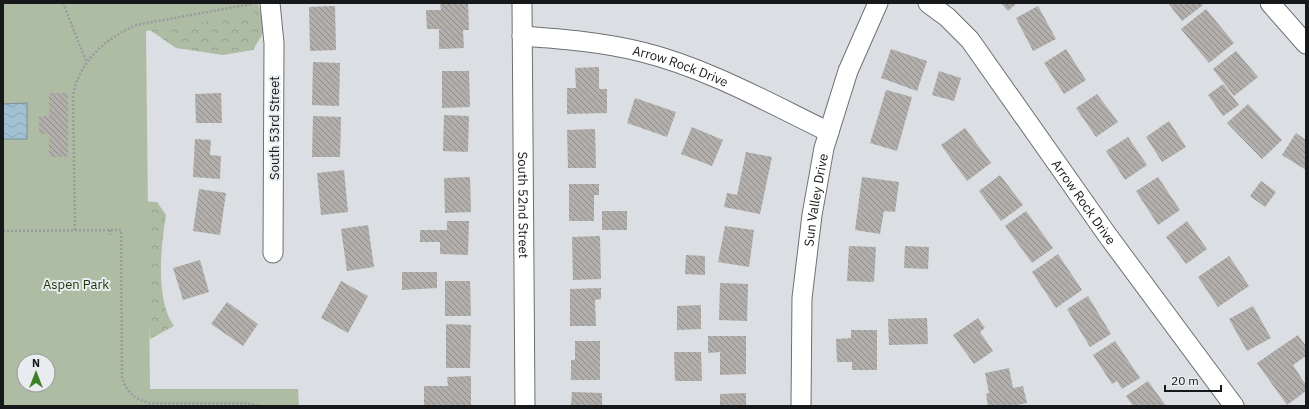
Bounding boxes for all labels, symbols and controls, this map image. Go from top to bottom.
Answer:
street label: Arrow Rock Drive [631,42,731,91]
street label: South 53rd Street [266,76,283,180]
street label: South 52nd Street [514,152,532,258]
street label: Sun Valley Drive [800,152,832,247]
street label: Arrow Rock Drive [1048,156,1119,248]
park label: Aspen Park [43,276,109,293]
north arrow [16,353,56,393]
text: N [32,356,40,370]
scale bar [1165,367,1221,393]
text: 20 m [1171,373,1199,388]

